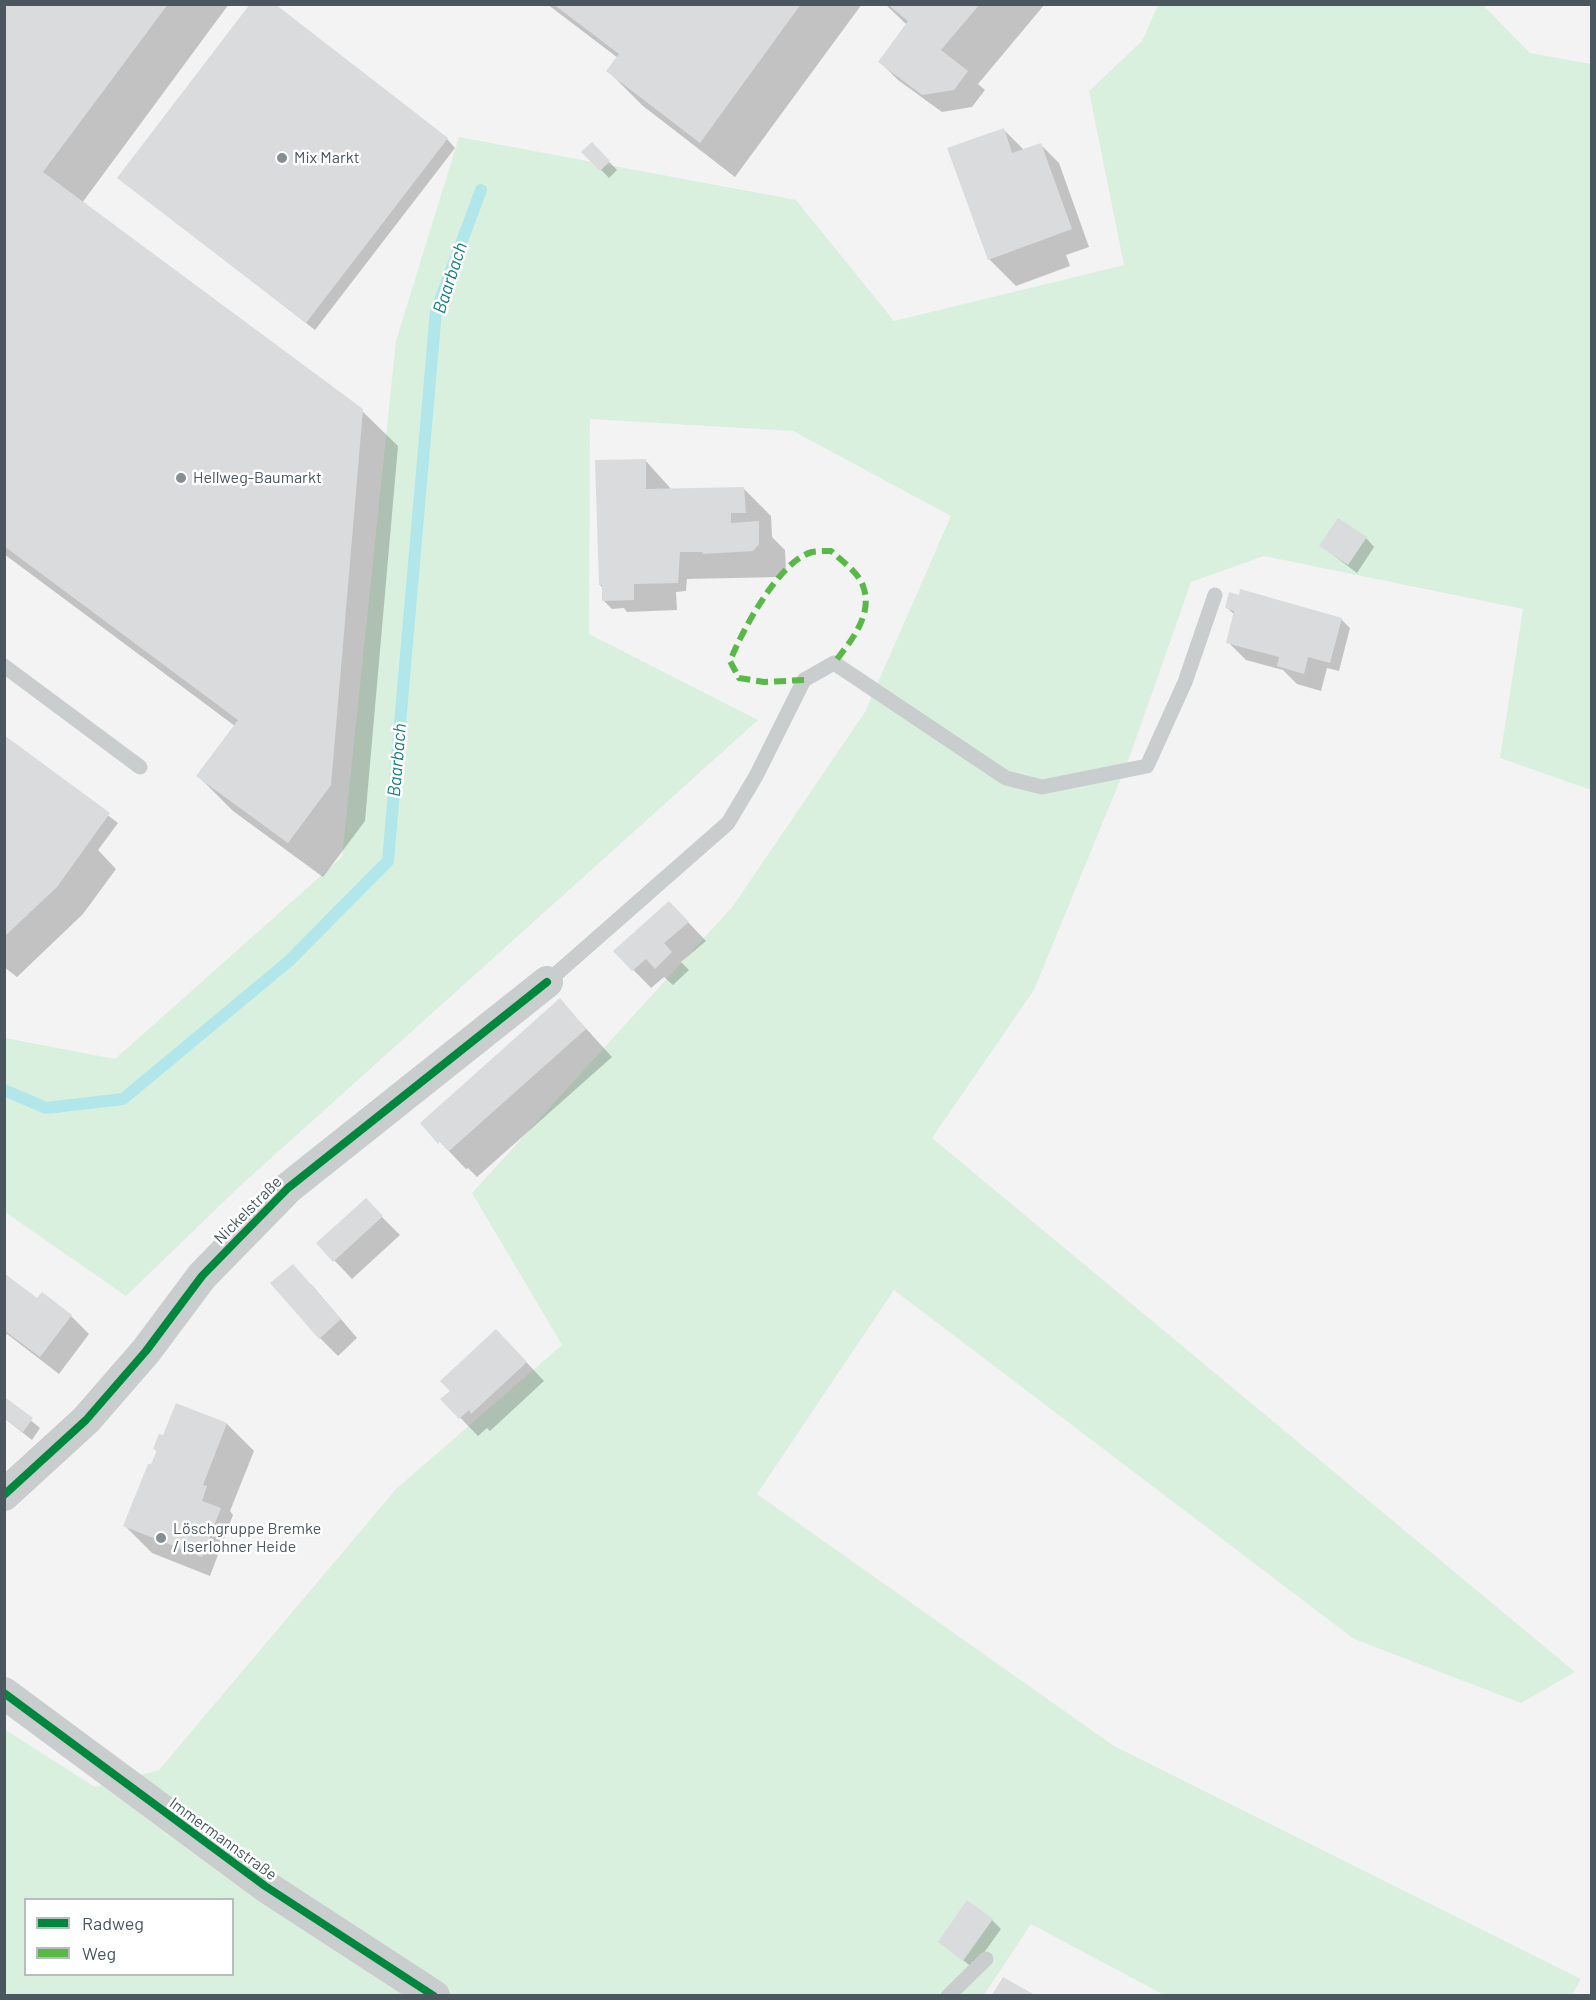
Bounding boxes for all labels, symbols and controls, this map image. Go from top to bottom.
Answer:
place label: Mix Markt [294,148,360,168]
marker: Mix Markt [275,151,289,165]
water label: Baarbach [428,240,472,316]
place label: Hellweg-Baumarkt [193,468,322,488]
marker: Hellweg-Baumarkt [174,471,188,485]
water label: Baarbach [383,722,411,798]
street label: Nickelstraße [210,1172,286,1248]
place label: Löschgruppe Bremke / Iserlohner Heide [173,1519,321,1557]
marker: Löschgruppe Bremke / Iserlohner Heide [154,1531,168,1545]
street label: Immermannstraße [165,1793,281,1885]
legend [24,1898,234,1976]
text: Radweg [82,1912,144,1934]
text: Weg [82,1942,116,1964]

